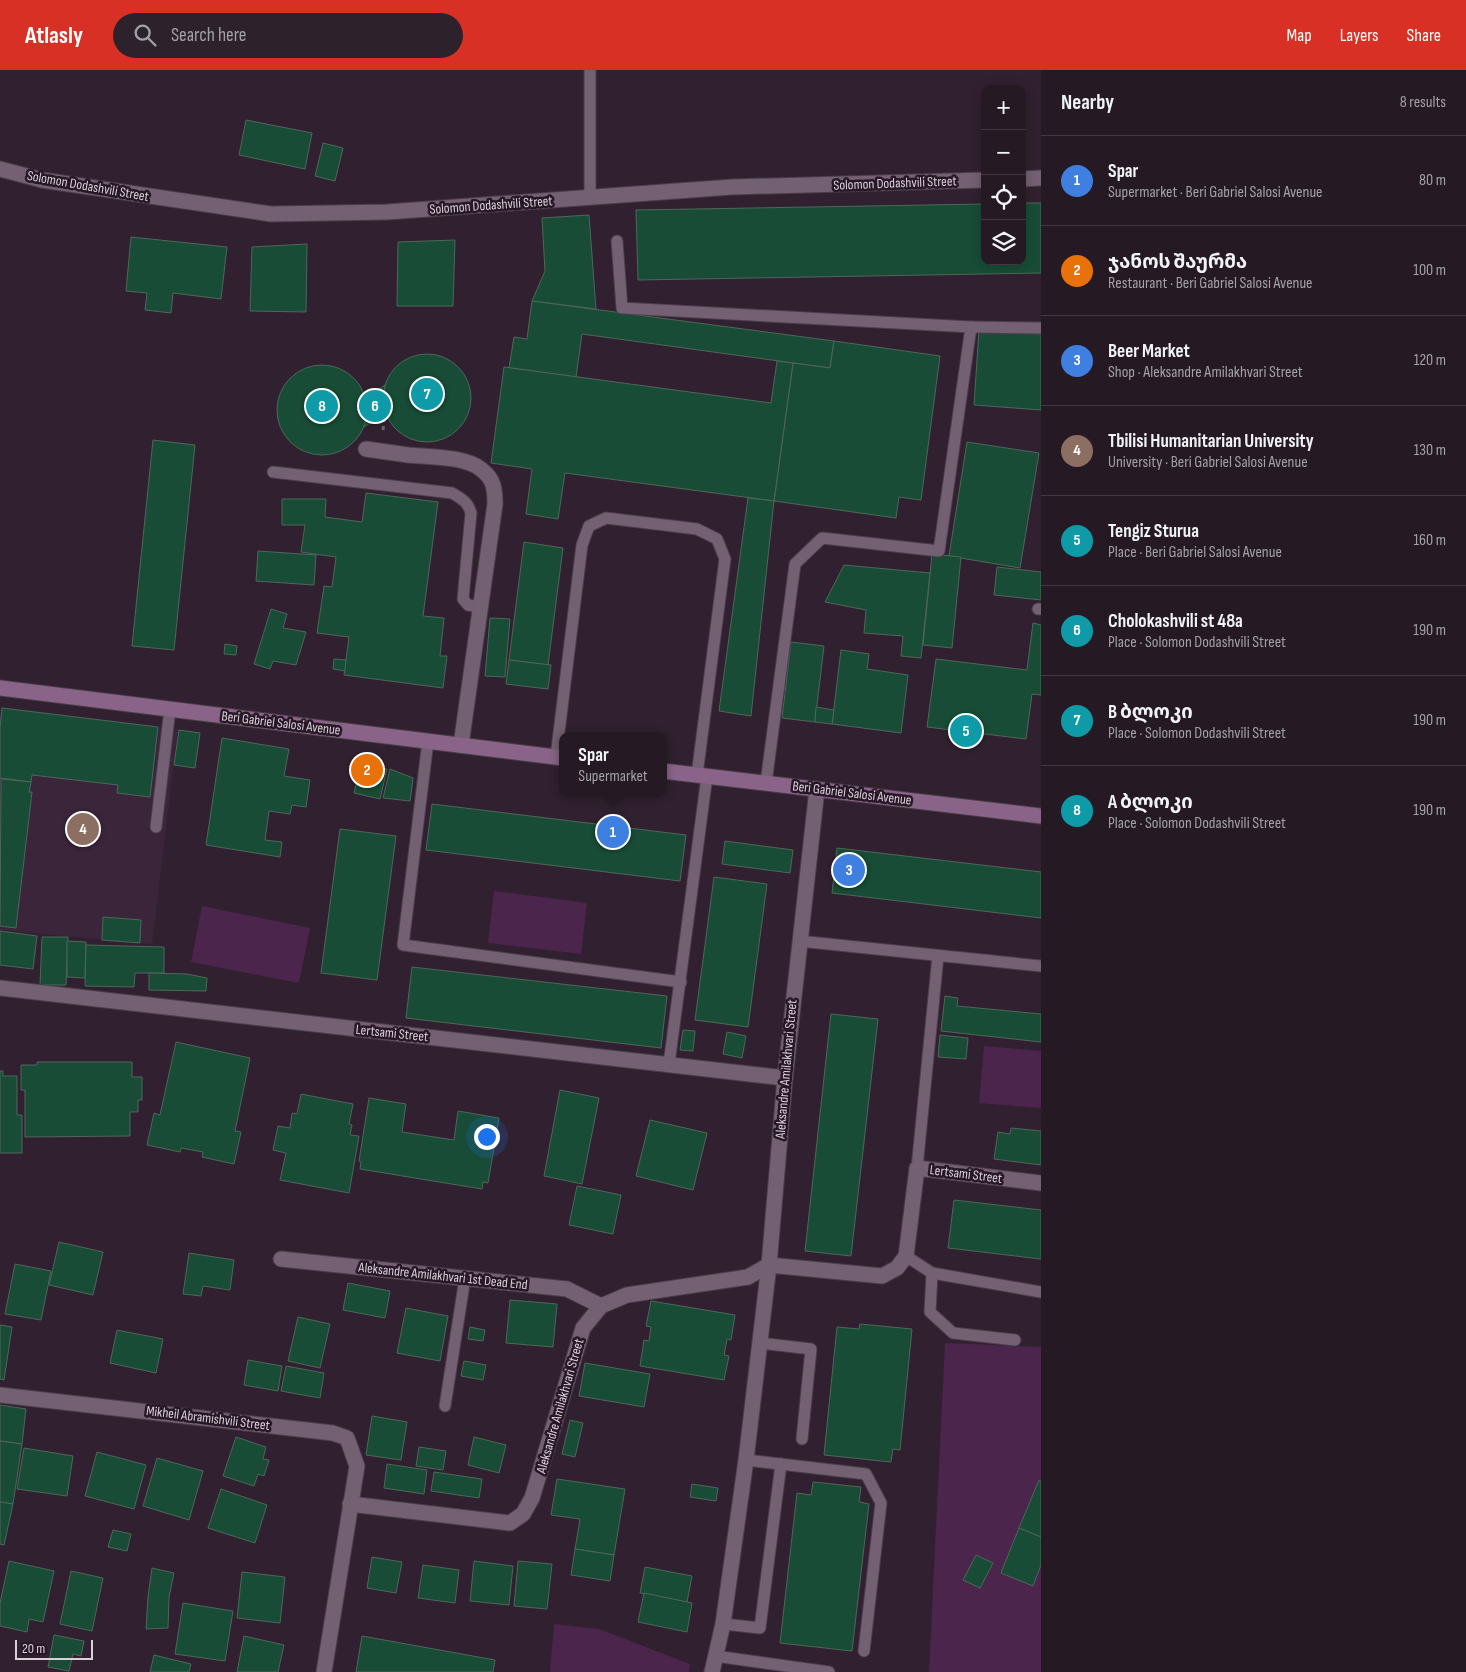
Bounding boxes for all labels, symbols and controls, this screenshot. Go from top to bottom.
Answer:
search box [113,13,463,58]
text: Atlasly [25,21,83,50]
icon: search [131,21,159,49]
text: Search here [171,24,246,47]
text: Map [1287,25,1312,46]
text: Layers [1340,25,1379,46]
text: Share [1407,25,1441,46]
map controls [981,85,1026,265]
button: + [981,85,1026,130]
text: Nearby [1061,90,1114,115]
text: 8 results [1400,93,1446,112]
button: − [981,130,1026,175]
text: Spar [1108,160,1139,183]
street label: Solomon Dodashvili Street [26,167,150,205]
text: 1 [1074,171,1080,190]
text: 80 m [1419,171,1446,190]
street label: Solomon Dodashvili Street [833,172,957,194]
button: locate [981,175,1026,220]
text: Supermarket · Beri Gabriel Salosi Avenue [1108,183,1323,202]
street label: Solomon Dodashvili Street [429,192,553,218]
button: layers [981,220,1026,265]
text: ჯანოს შაურმა [1108,251,1247,274]
text: 2 [1073,261,1081,280]
text: 100 m [1413,261,1446,280]
text: Restaurant · Beri Gabriel Salosi Avenue [1108,274,1313,293]
text: Beer Market [1108,340,1190,363]
text: 3 [1073,351,1081,370]
text: 120 m [1414,351,1446,370]
text: Shop · Aleksandre Amilakhvari Street [1108,363,1303,382]
pin: 7 [411,375,443,413]
pin: 8 [306,387,338,425]
pin: 6 [359,387,391,425]
text: Tbilisi Humanitarian University [1108,430,1314,453]
text: 4 [1073,441,1081,460]
text: 130 m [1414,441,1446,460]
text: University · Beri Gabriel Salosi Avenue [1108,453,1308,472]
text: Tengiz Sturua [1108,520,1199,543]
text: 5 [1073,531,1081,550]
text: 160 m [1413,531,1446,550]
text: Place · Beri Gabriel Salosi Avenue [1108,543,1282,562]
text: Cholokashvili st 48a [1108,610,1243,633]
text: 6 [1073,621,1081,640]
text: 190 m [1413,621,1446,640]
text: Place · Solomon Dodashvili Street [1108,633,1286,652]
text: B ბლოკი [1108,701,1193,724]
street label: Beri Gabriel Salosi Avenue [221,707,341,739]
text: 7 [1074,711,1080,730]
text: 190 m [1413,711,1446,730]
pin: 5 [950,712,982,750]
text: Place · Solomon Dodashvili Street [1108,724,1286,743]
popup [559,732,667,797]
text: Spar [578,744,609,767]
pin: 2 [351,751,383,789]
text: Supermarket [578,767,648,786]
street label: Beri Gabriel Salosi Avenue [792,777,912,809]
text: A ბლოკი [1108,791,1193,814]
text: 8 [1073,801,1081,820]
text: 190 m [1413,801,1446,820]
pin: 4 [67,810,99,848]
pin: 1 [597,813,629,851]
text: Place · Solomon Dodashvili Street [1108,814,1286,833]
pin: 3 [833,851,865,889]
street label: Aleksandre Amilakhvari Street [771,999,801,1140]
street label: Lertsami Street [355,1021,429,1045]
your location [474,1124,500,1150]
street label: Lertsami Street [929,1161,1003,1187]
street label: Aleksandre Amilakhvari 1st Dead End [357,1259,529,1293]
street label: Aleksandre Amilakhvari Street [532,1337,587,1476]
street label: Mikheil Abramishvili Street [145,1402,271,1434]
scale bar [15,1637,92,1660]
text: 20 m [22,1640,45,1657]

